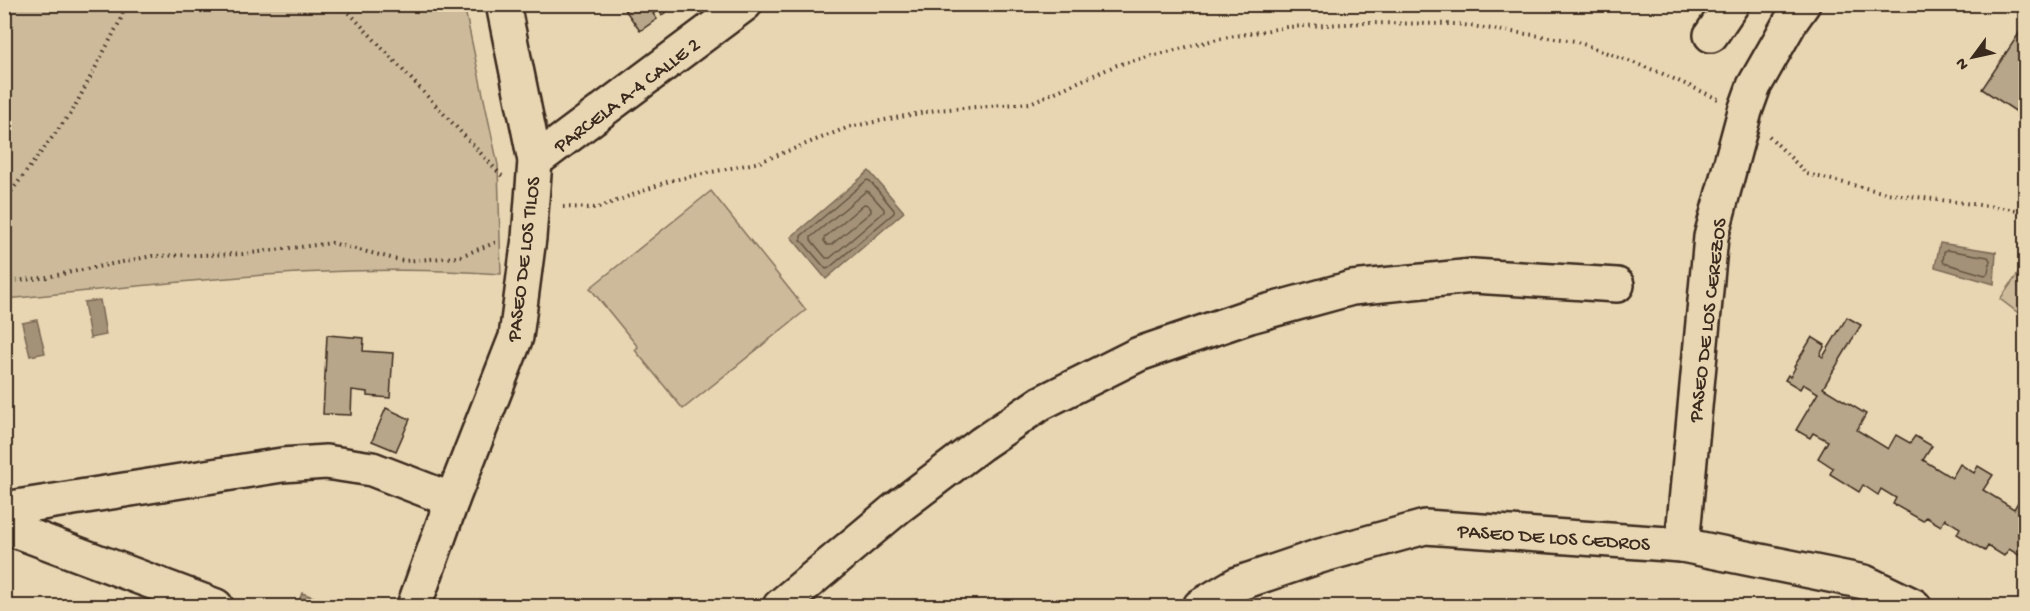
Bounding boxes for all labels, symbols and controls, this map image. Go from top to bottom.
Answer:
north arrow [1943,27,2003,87]
street label: PARCELA A-4 CALLE 2 [550,34,706,160]
text: N [1952,53,1974,73]
street label: PASEO DE LOS TILOS [504,175,547,344]
street label: PASEO DE LOS CEREZOS [1685,216,1733,425]
street label: PASEO DE LOS CEDROS [1456,521,1652,558]

